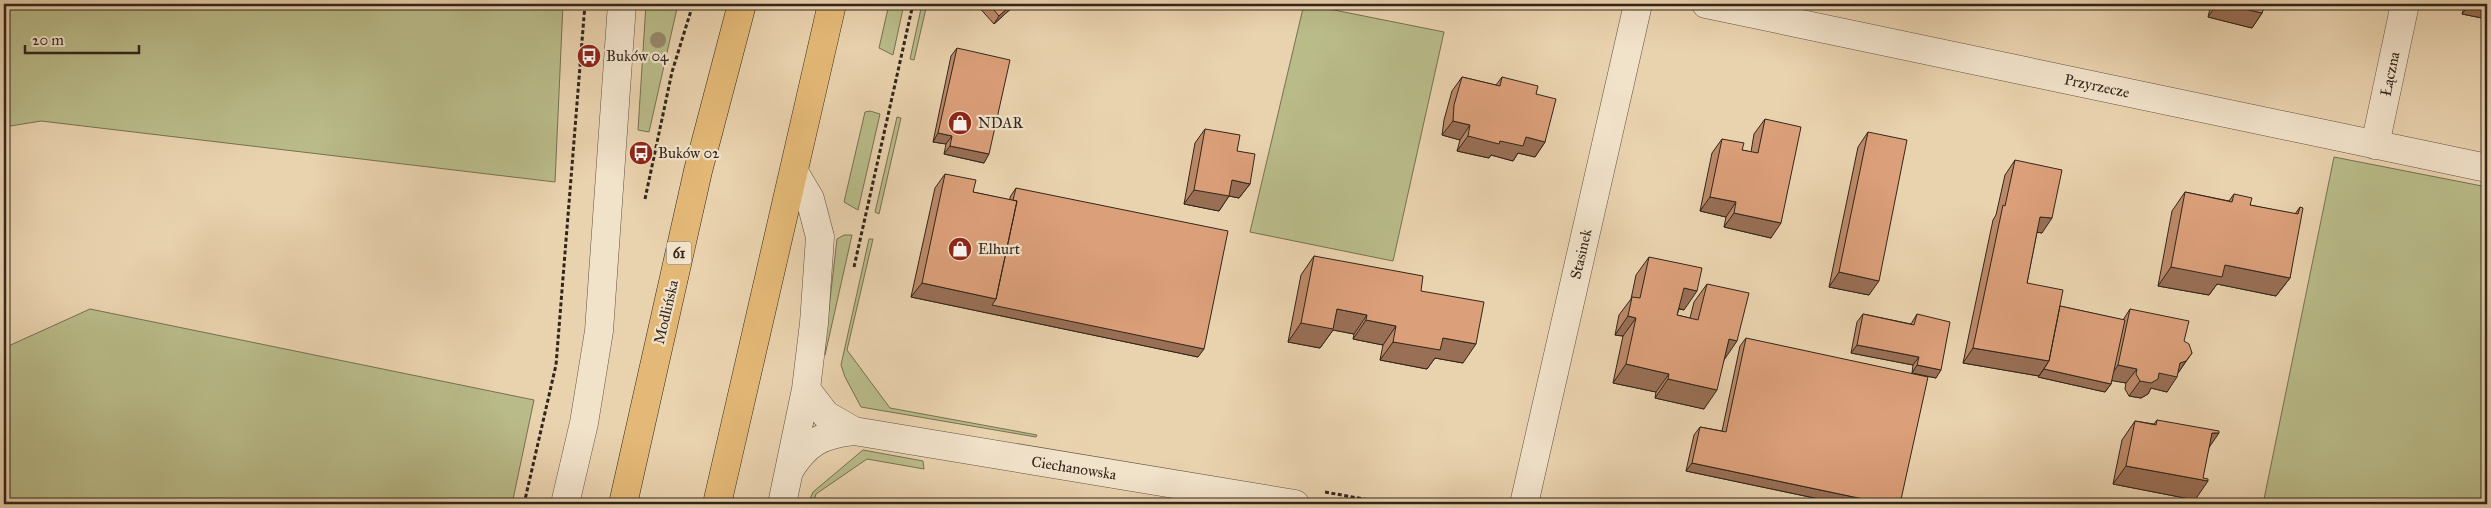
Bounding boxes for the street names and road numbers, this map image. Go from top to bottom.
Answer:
street label: Łączna [2377,49,2404,98]
street label: Przyrzecze [2063,70,2131,102]
street label: Stasinek [1566,227,1596,281]
road number: 61 [666,242,692,264]
street label: Modlińska [650,277,682,346]
street label: Ciechanowska [1030,452,1118,484]

